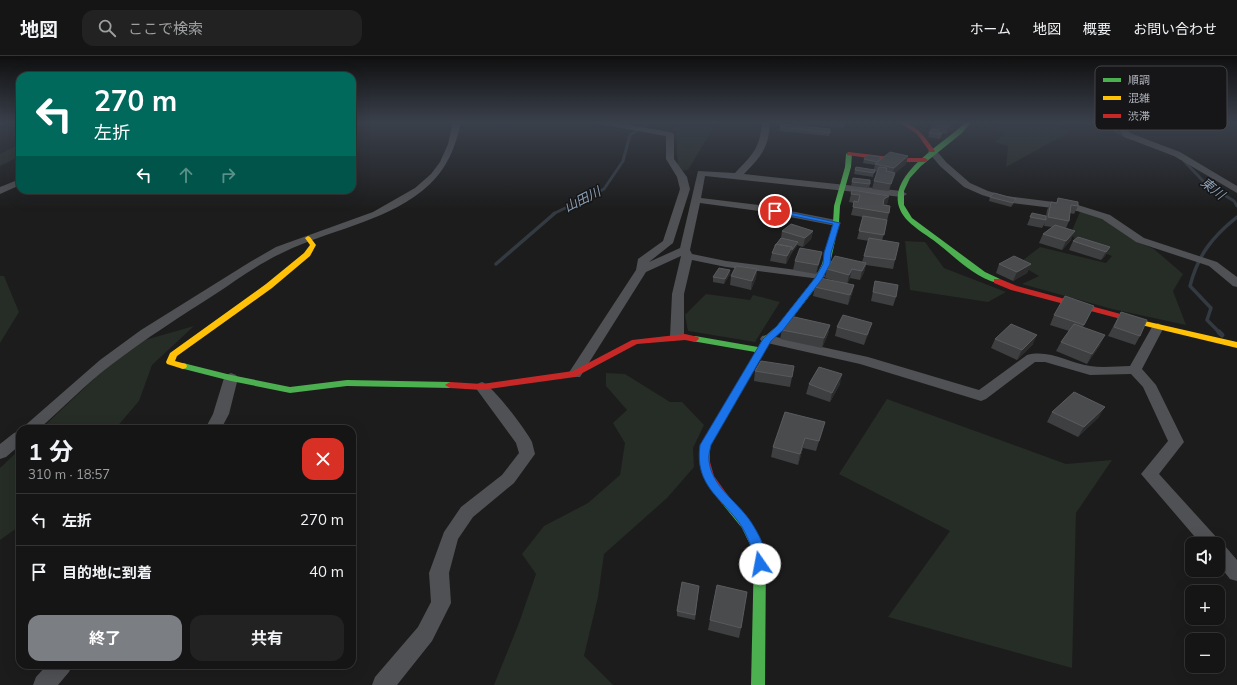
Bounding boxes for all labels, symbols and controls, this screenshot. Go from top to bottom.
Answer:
search box [82,10,362,46]
text: 地図 [20,17,58,41]
icon: search [96,17,118,39]
text: ここで検索 [128,19,203,38]
text: ホーム [969,20,1011,38]
text: 地図 [1033,20,1061,38]
text: 概要 [1083,20,1111,38]
text: お問い合わせ [1133,20,1217,38]
legend [1095,66,1227,130]
text: 順調 [1128,73,1150,87]
text: 270 m [94,83,177,118]
icon: left [28,88,80,140]
text: 混雑 [1128,91,1150,105]
text: 渋滞 [1128,109,1150,123]
text: 左折 [94,121,130,144]
icon: left [133,164,155,186]
icon: ahead [175,164,197,186]
icon: right [217,164,239,186]
water label: 東川 [1198,174,1230,204]
water label: 山田川 [561,182,605,215]
pin [758,194,792,228]
icon: arrive [764,200,786,222]
text: 1 分 [28,436,73,466]
button: close [302,438,344,480]
text: 310 m · 18:57 [28,466,110,482]
icon: left [28,509,50,531]
text: 270 m [300,510,344,529]
text: 左折 [62,511,92,530]
map controls [1185,537,1225,673]
button: sound [1185,537,1225,577]
position arrow [739,543,781,585]
icon: arrive [28,561,50,583]
text: 40 m [309,562,344,581]
text: 目的地に到着 [62,563,152,582]
button: + [1185,585,1225,625]
button: 終了 [28,615,182,661]
button: 共有 [190,615,344,661]
button: − [1185,633,1225,673]

